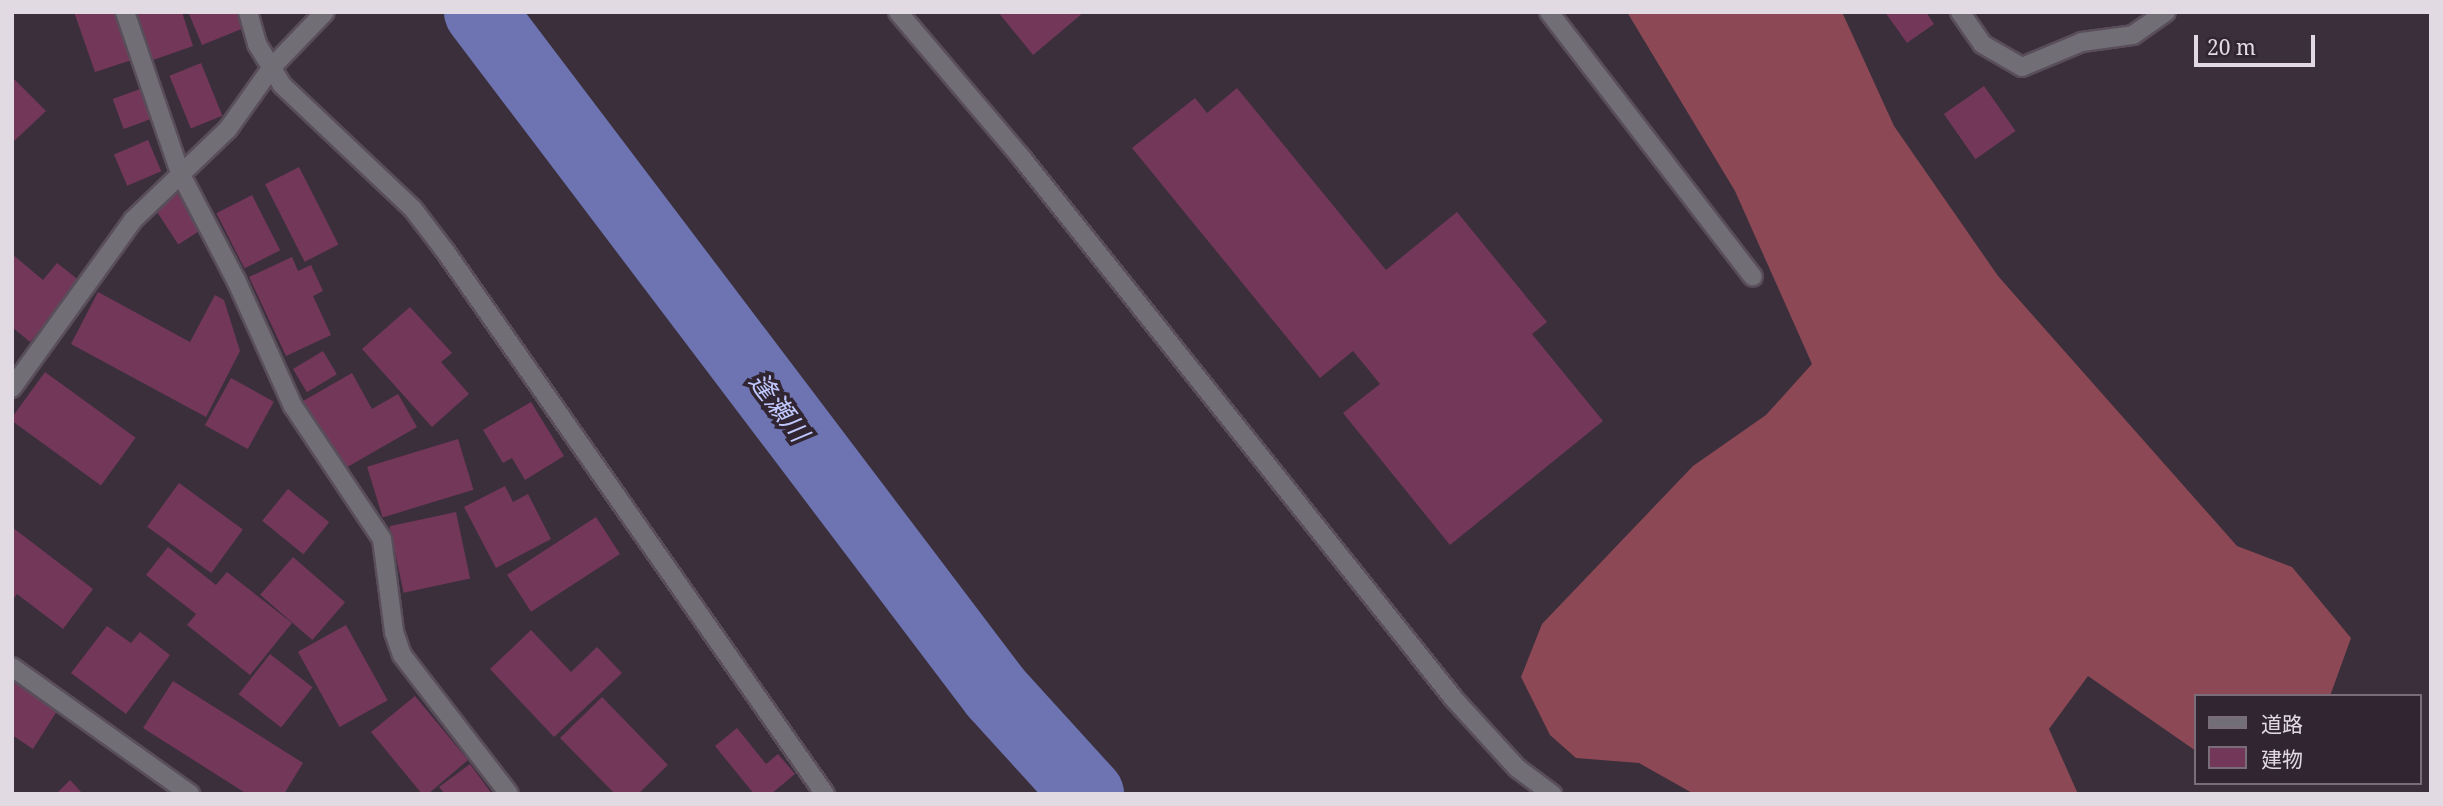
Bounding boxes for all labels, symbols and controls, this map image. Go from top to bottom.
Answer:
scale bar [2198,21,2319,65]
text: 20 m [2207,33,2256,61]
water label: 逢瀬川 [743,366,815,448]
legend [2194,694,2422,785]
text: 道路 [2261,710,2303,738]
text: 建物 [2261,745,2303,773]

